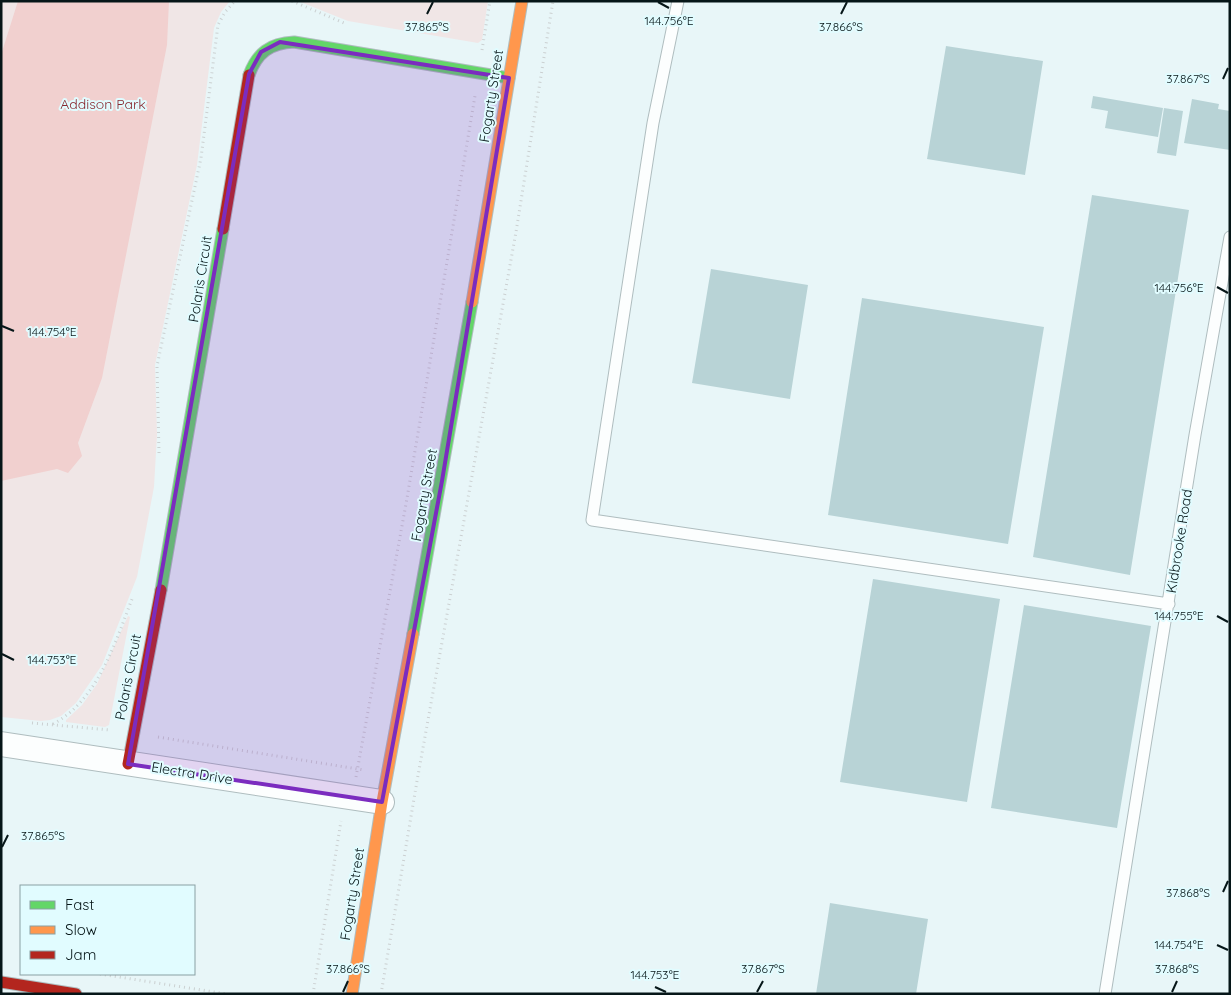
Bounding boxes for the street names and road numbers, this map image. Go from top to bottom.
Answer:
street label: Fogarty Street [475,48,507,144]
street label: Polaris Circuit [184,234,216,324]
street label: Fogarty Street [407,447,441,543]
street label: Kidbrooke Road [1162,488,1196,594]
street label: Polaris Circuit [111,632,145,722]
street label: Electra Drive [150,758,234,788]
street label: Fogarty Street [336,846,368,942]

